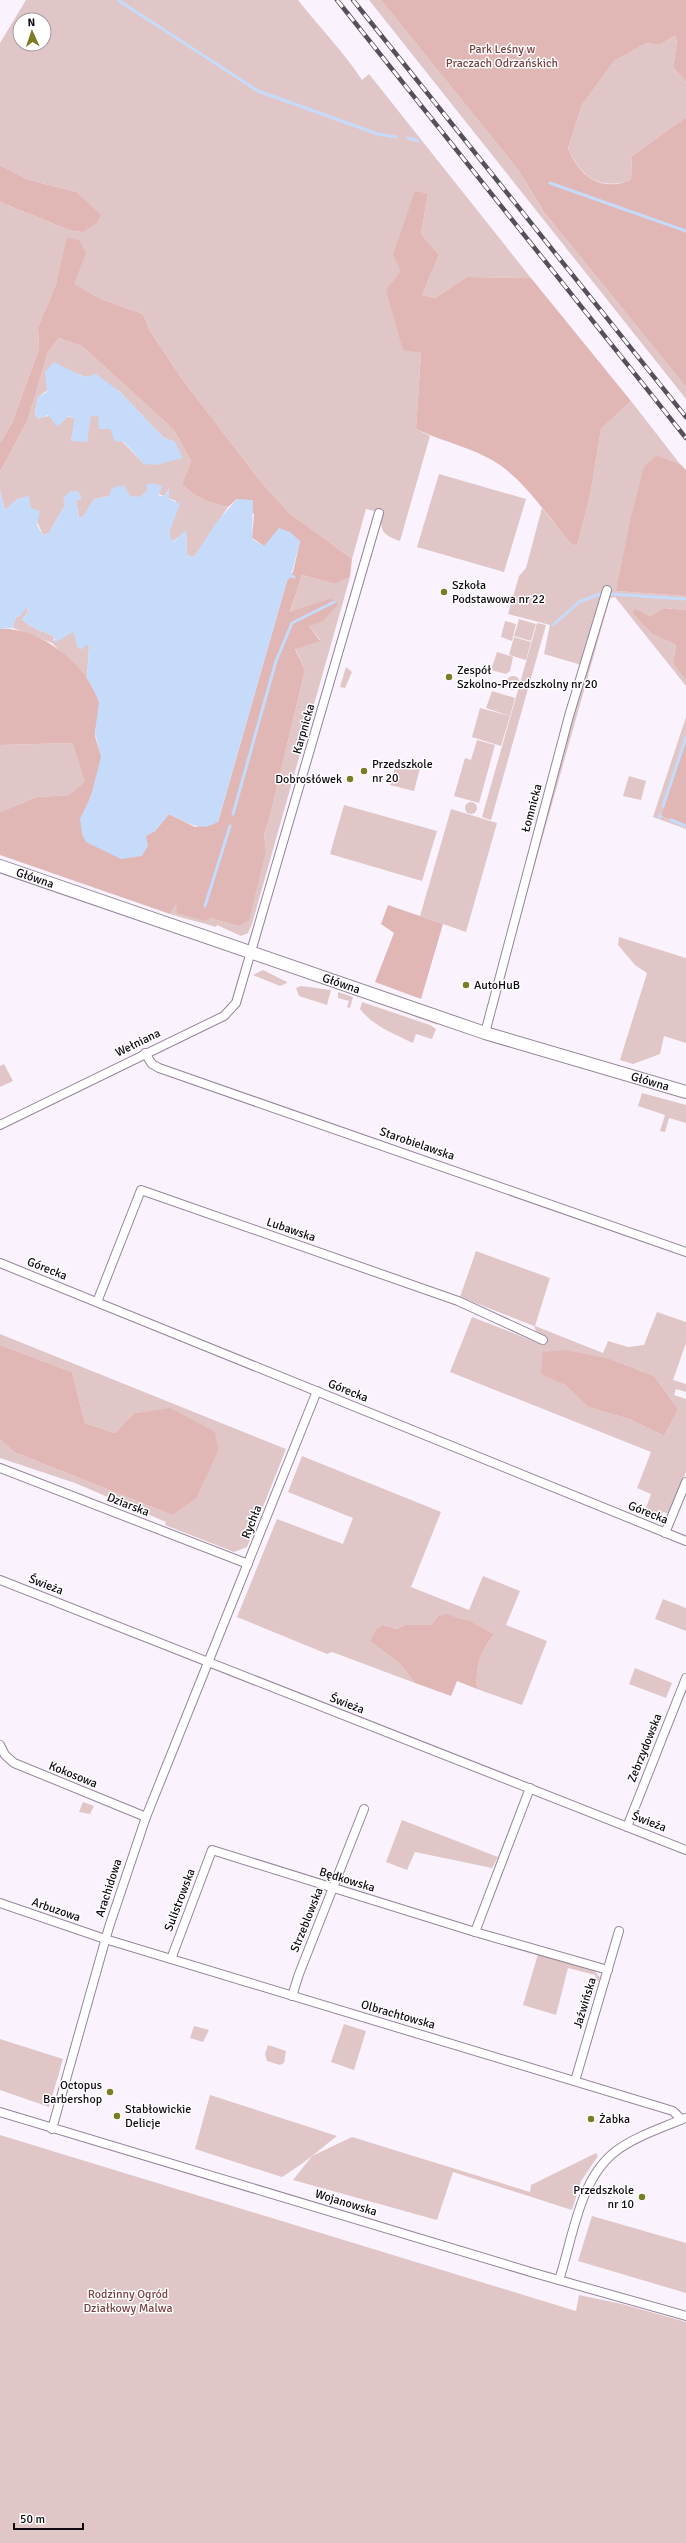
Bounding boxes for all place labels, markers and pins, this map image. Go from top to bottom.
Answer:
place label: Szkoła Podstawowa nr 22 [452,578,545,607]
marker: Szkoła Podstawowa nr 22 [439,587,449,597]
place label: Zespół Szkolno-Przedszkolny nr 20 [457,663,597,692]
marker: Zespół Szkolno-Przedszkolny nr 20 [444,672,454,682]
place label: Przedszkole nr 20 [372,757,433,786]
marker: Przedszkole nr 20 [359,766,369,776]
place label: Dobrosłówek [275,772,342,787]
marker: Dobrosłówek [345,774,355,784]
place label: AutoHuB [474,978,520,993]
marker: AutoHuB [461,980,471,990]
place label: Octopus Barbershop [43,2078,102,2107]
marker: Octopus Barbershop [105,2087,115,2097]
place label: Stabłowickie Delicje [125,2102,191,2131]
marker: Stabłowickie Delicje [112,2111,122,2121]
place label: Żabka [599,2112,630,2127]
marker: Żabka [586,2114,596,2124]
place label: Przedszkole nr 10 [573,2183,634,2212]
marker: Przedszkole nr 10 [637,2192,647,2202]

